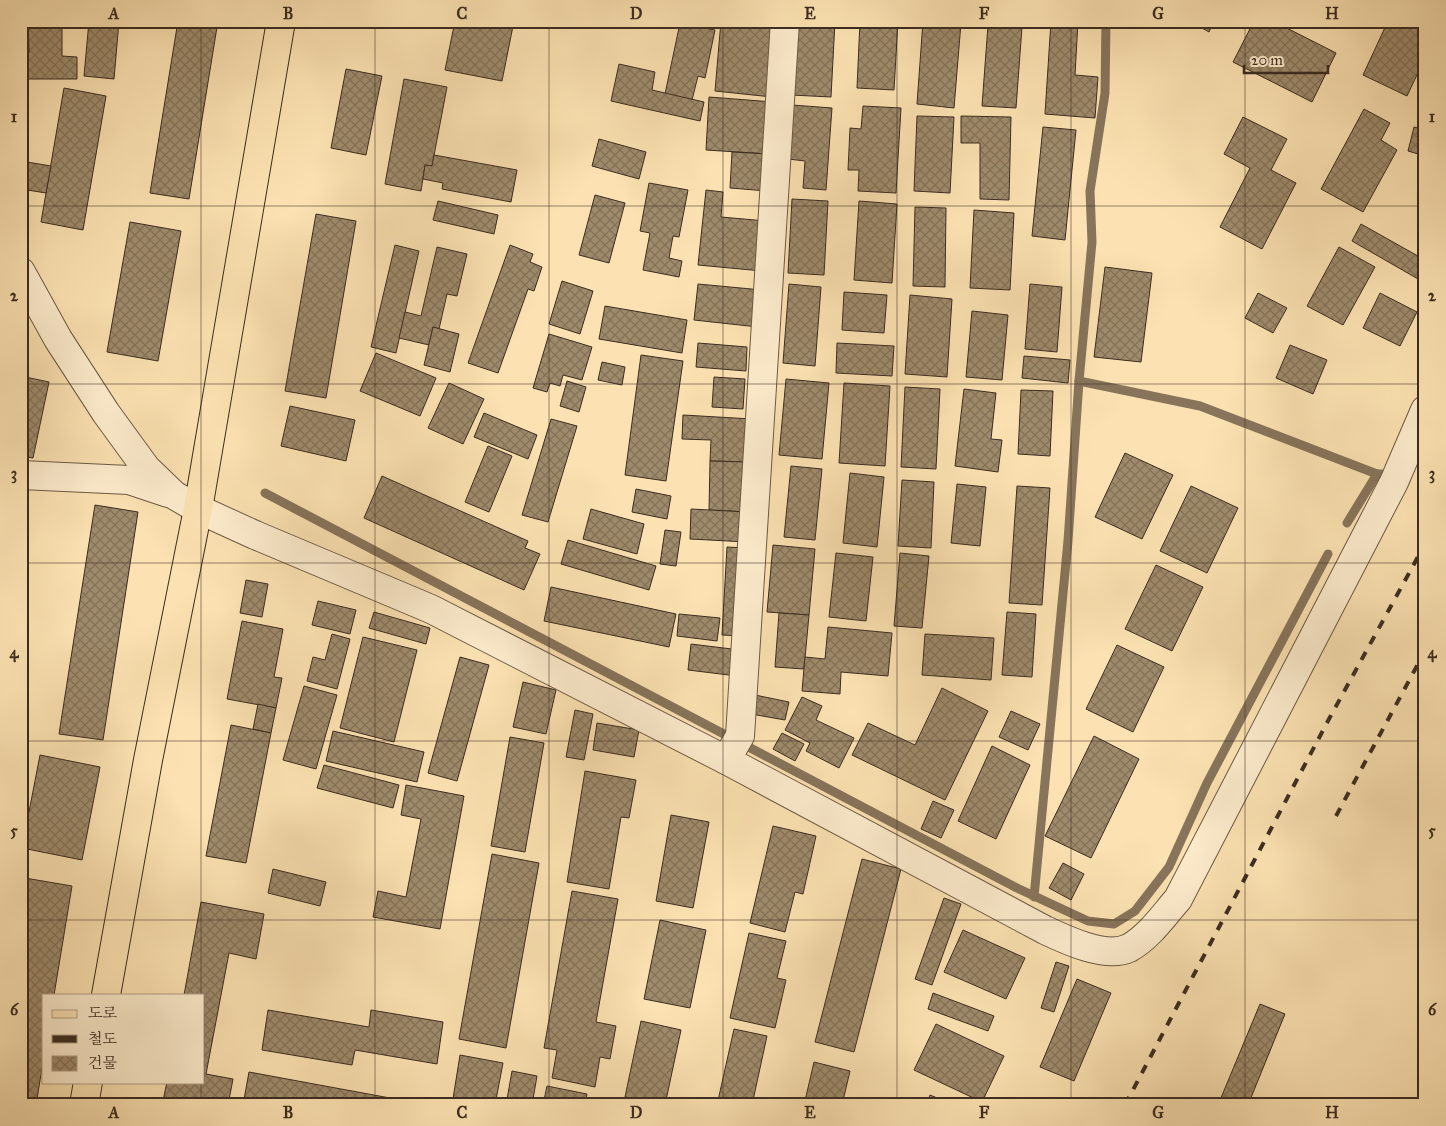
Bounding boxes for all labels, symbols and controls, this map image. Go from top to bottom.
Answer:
text: A [108,4,120,23]
text: B [283,4,293,23]
text: C [457,4,468,23]
text: D [630,4,643,23]
text: E [804,4,816,23]
text: F [979,4,990,23]
text: G [1152,4,1164,23]
text: H [1325,4,1339,23]
scale bar [1244,42,1327,74]
text: 20 m [1251,51,1283,69]
text: 1 [11,107,18,126]
text: 1 [1429,107,1436,126]
text: 2 [10,286,19,305]
text: 2 [1428,286,1437,305]
text: 3 [11,464,17,484]
text: 3 [1429,464,1435,484]
text: 4 [10,643,20,663]
text: 4 [1428,643,1438,663]
text: 5 [10,821,18,840]
text: 5 [1428,821,1436,840]
legend [42,994,205,1084]
text: 6 [10,1000,19,1019]
text: 6 [1428,1000,1437,1019]
text: 도로 [88,1004,117,1022]
text: 철도 [88,1030,117,1048]
text: 건물 [88,1054,117,1072]
text: A [108,1103,120,1122]
text: B [283,1103,293,1122]
text: C [457,1103,468,1122]
text: D [630,1103,643,1122]
text: E [804,1103,816,1122]
text: F [979,1103,990,1122]
text: G [1152,1103,1164,1122]
text: H [1325,1103,1339,1122]

